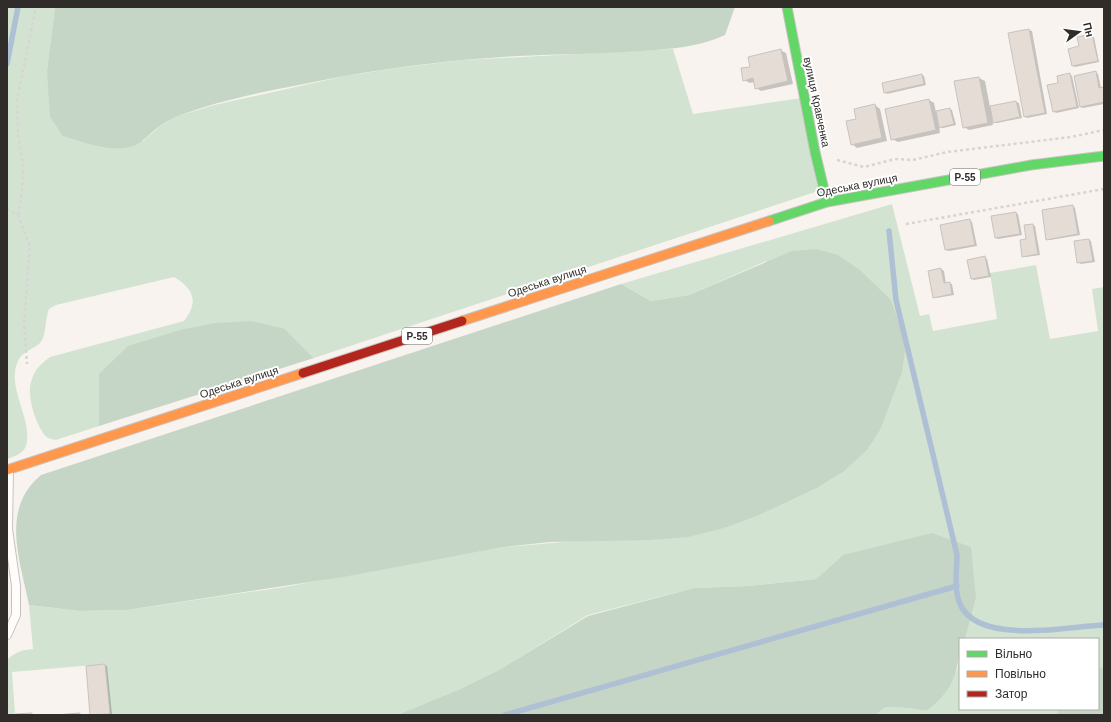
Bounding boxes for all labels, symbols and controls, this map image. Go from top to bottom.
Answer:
north arrow [1059,12,1099,52]
text: Пн [1081,21,1096,38]
street label: вулиця Кравченка [802,56,833,149]
road number: Р-55 [950,169,980,185]
street label: Одеська вулиця [816,171,898,199]
street label: Одеська вулиця [506,263,588,299]
road number: Р-55 [402,328,432,344]
street label: Одеська вулиця [198,364,280,400]
legend [959,638,1099,710]
text: Вільно [995,647,1033,661]
text: Повільно [995,667,1046,681]
text: Затор [995,687,1028,701]

